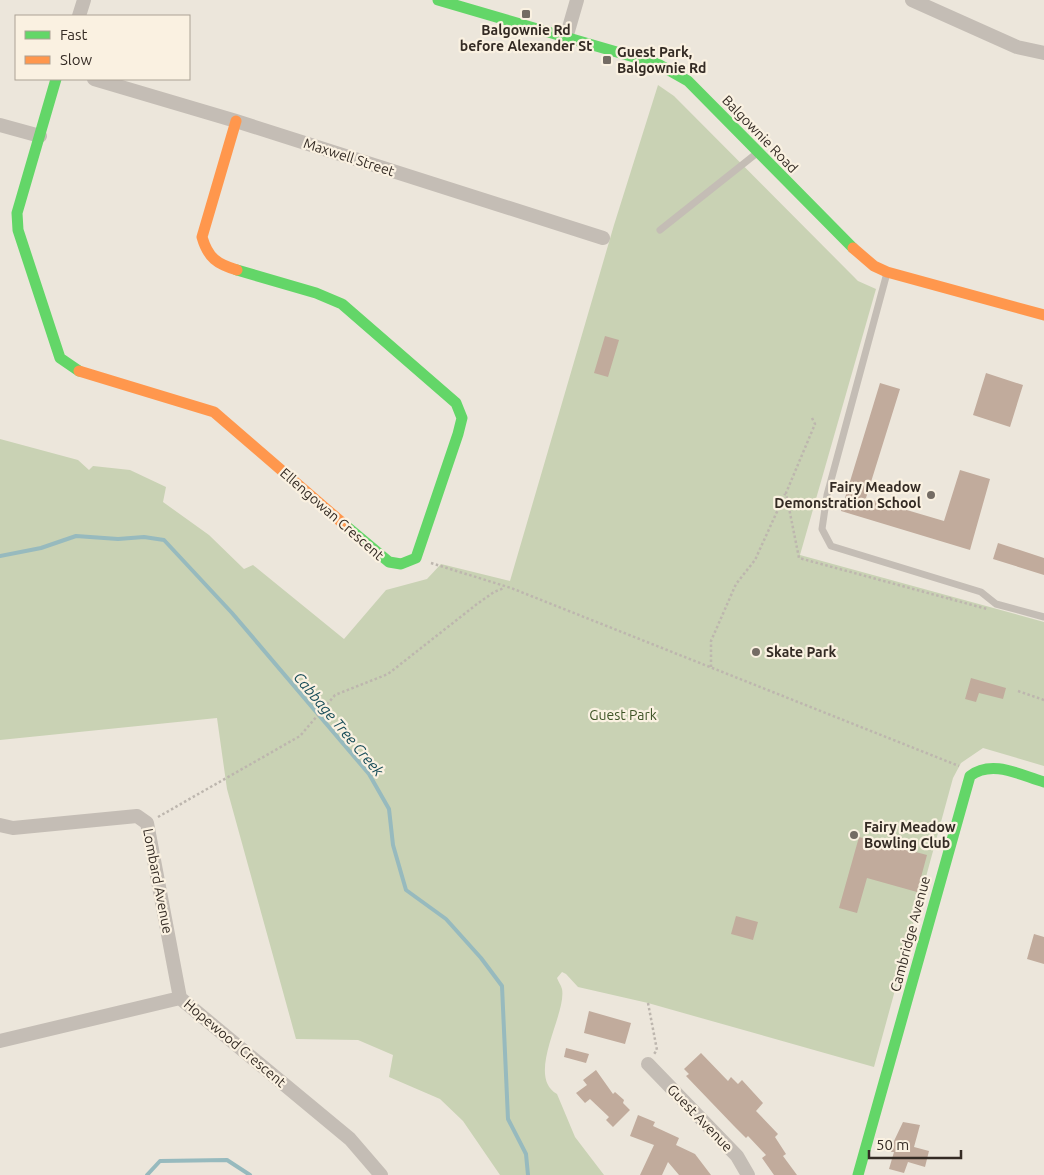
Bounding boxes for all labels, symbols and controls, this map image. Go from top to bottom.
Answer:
marker: Balgownie Rd before Alexander St [520,8,532,20]
legend [15,15,190,80]
place label: Balgownie Rd before Alexander St [460,22,592,54]
text: Fast [60,26,88,43]
place label: Guest Park, Balgownie Rd [617,44,706,76]
text: Slow [60,51,93,68]
marker: Guest Park, Balgownie Rd [601,54,613,66]
street label: Balgownie Road [719,92,801,176]
street label: Maxwell Street [302,135,397,179]
street label: Ellengowan Crescent [277,465,387,564]
place label: Fairy Meadow Demonstration School [774,479,921,511]
marker: Fairy Meadow Demonstration School [925,489,937,501]
place label: Skate Park [766,644,836,660]
marker: Skate Park [750,646,762,658]
water label: Cabbage Tree Creek [291,669,388,780]
park label: Guest Park [589,707,657,723]
place label: Fairy Meadow Bowling Club [864,819,956,851]
street label: Lombard Avenue [140,827,176,935]
marker: Fairy Meadow Bowling Club [848,829,860,841]
street label: Cambridge Avenue [887,874,933,994]
street label: Hopewood Crescent [181,996,289,1091]
street label: Guest Avenue [664,1081,736,1155]
scale bar [869,1128,962,1160]
text: 50 m [876,1136,909,1153]

